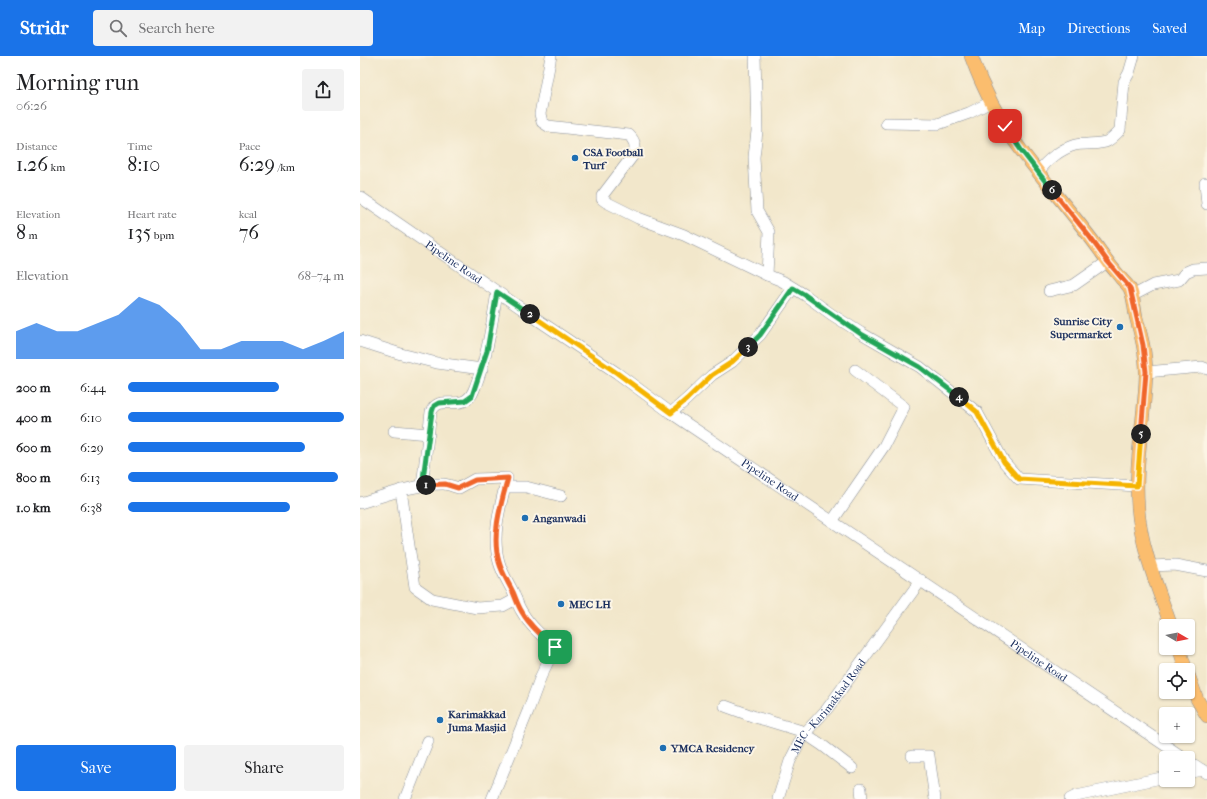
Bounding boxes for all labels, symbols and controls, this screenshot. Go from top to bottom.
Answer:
search box [93,10,373,46]
text: Stridr [20,17,69,39]
icon: search [107,17,129,39]
text: Search here [139,19,215,37]
text: Map [1018,20,1045,37]
text: Directions [1067,20,1130,37]
text: Saved [1152,20,1187,37]
button: share [302,69,344,111]
text: Morning run [16,70,139,96]
text: 06:26 [16,98,47,113]
pin [988,109,1022,143]
icon: check [994,115,1016,137]
text: Distance [16,140,57,153]
text: Time [127,140,152,153]
text: Pace [239,140,261,153]
place label: CSA Football Turf [582,146,644,172]
text: 1.26 [16,153,48,176]
text: 8:10 [127,153,160,176]
text: 6:29 [239,153,275,176]
marker: CSA Football Turf [570,153,580,163]
text: km [48,161,65,174]
text: /km [275,161,295,174]
pin: 6 [1042,180,1062,200]
text: 6 [1049,183,1055,196]
text: Elevation [16,208,60,221]
text: Heart rate [127,208,177,221]
text: kcal [239,208,257,221]
text: 8 [16,221,26,244]
text: 135 [127,221,151,244]
text: 76 [239,221,259,244]
text: m [26,229,38,242]
text: bpm [151,229,175,242]
street label: Pipeline Road [423,238,486,286]
text: Elevation [16,268,69,283]
text: 68–74 m [298,268,344,283]
pin: 2 [520,304,540,324]
text: 2 [527,307,533,320]
place label: Sunrise City Supermarket [1050,315,1113,341]
marker: Sunrise City Supermarket [1115,322,1125,332]
pin: 3 [738,337,758,357]
text: 3 [746,340,750,353]
text: 200 m [16,380,51,395]
text: 6:44 [80,380,106,395]
pin: 4 [949,387,969,407]
text: 4 [956,390,962,403]
text: 400 m [16,410,52,425]
text: 6:10 [80,410,102,425]
pin: 5 [1131,424,1151,444]
text: 5 [1139,427,1143,440]
text: 600 m [16,440,51,455]
text: 6:29 [80,440,104,455]
street label: Pipeline Road [739,456,802,504]
text: 800 m [16,470,50,485]
text: 6:13 [80,470,100,485]
pin: 1 [416,475,436,495]
text: 1 [424,478,428,491]
text: 1.0 km [16,500,51,515]
text: 6:38 [80,500,102,515]
place label: Anganwadi [532,512,587,525]
marker: Anganwadi [520,513,530,523]
place label: MEC LH [568,598,611,611]
marker: MEC LH [556,599,566,609]
north arrow [1159,619,1195,655]
map controls [1159,619,1195,787]
pin [538,630,572,664]
icon: arrive [544,636,566,658]
street label: Pipeline Road [1008,637,1071,685]
street label: MEC - Karimakkad Road [788,655,869,756]
button: locate [1159,663,1195,699]
button: + [1159,707,1195,743]
place label: Karimakkad Juma Masjid [447,708,507,734]
marker: Karimakkad Juma Masjid [435,715,445,725]
place label: YMCA Residency [670,742,756,755]
marker: YMCA Residency [658,743,668,753]
button: Save [16,745,176,791]
button: Share [184,745,344,791]
button: − [1159,751,1195,787]

